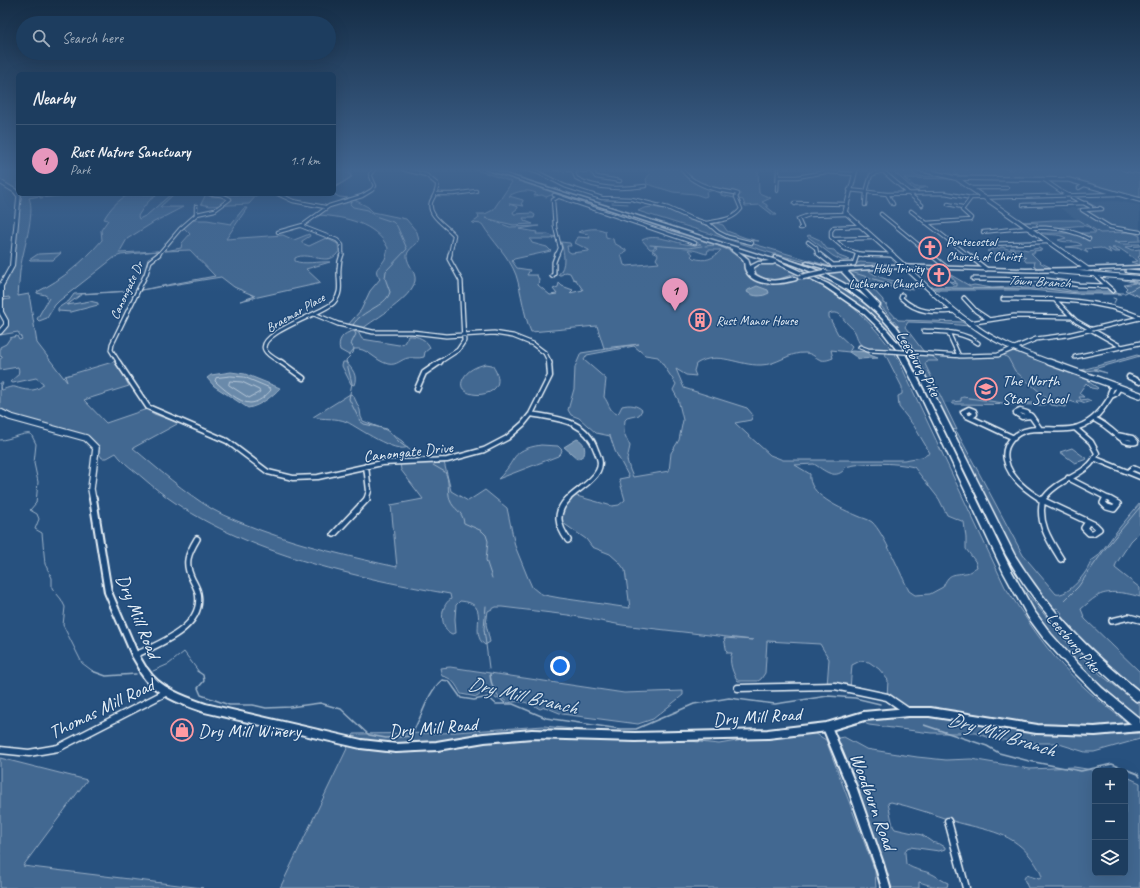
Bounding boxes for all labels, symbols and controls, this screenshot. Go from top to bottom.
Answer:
search box [16,16,336,60]
icon: search [30,27,52,49]
text: Search here [62,29,123,48]
text: Nearby [32,88,75,109]
text: Rust Nature Sanctuary [70,143,190,162]
text: 1 [42,153,48,169]
text: 1.1 km [290,153,320,169]
text: Park [70,162,91,178]
place label: Pentecostal Church of Christ [946,234,1023,265]
church icon: Pentecostal Church of Christ [917,235,943,261]
street label: Canongate Dr [107,258,148,322]
place label: Holy Trinity Lutheran Church [849,261,926,292]
church icon: Holy Trinity Lutheran Church [926,262,952,288]
water label: Town Branch [1007,271,1072,292]
pin: 1 [662,278,688,311]
street label: Braemar Place [263,289,328,336]
building icon: Rust Manor House [687,307,713,333]
place label: Rust Manor House [716,313,798,329]
street label: Leesburg Pike [891,327,946,401]
place label: The North Star School [1002,371,1070,409]
school or university icon: The North Star School [973,376,999,402]
street label: Canongate Drive [362,437,456,467]
street label: Dry Mill Road [110,571,167,665]
street label: Leesburg Pike [1042,609,1106,678]
your location [550,656,570,676]
water label: Dry Mill Branch [466,671,582,721]
street label: Thomas Mill Road [45,672,160,745]
street label: Dry Mill Road [712,702,806,732]
water label: Dry Mill Branch [945,706,1060,763]
street label: Dry Mill Road [388,712,482,744]
shop icon: Dry Mill Winery [169,717,195,743]
place label: Dry Mill Winery [198,719,302,743]
street label: Woodburn Road [844,749,903,857]
map controls [1092,768,1128,876]
button: + [1092,768,1128,804]
button: − [1092,804,1128,840]
button: layers [1092,840,1128,876]

